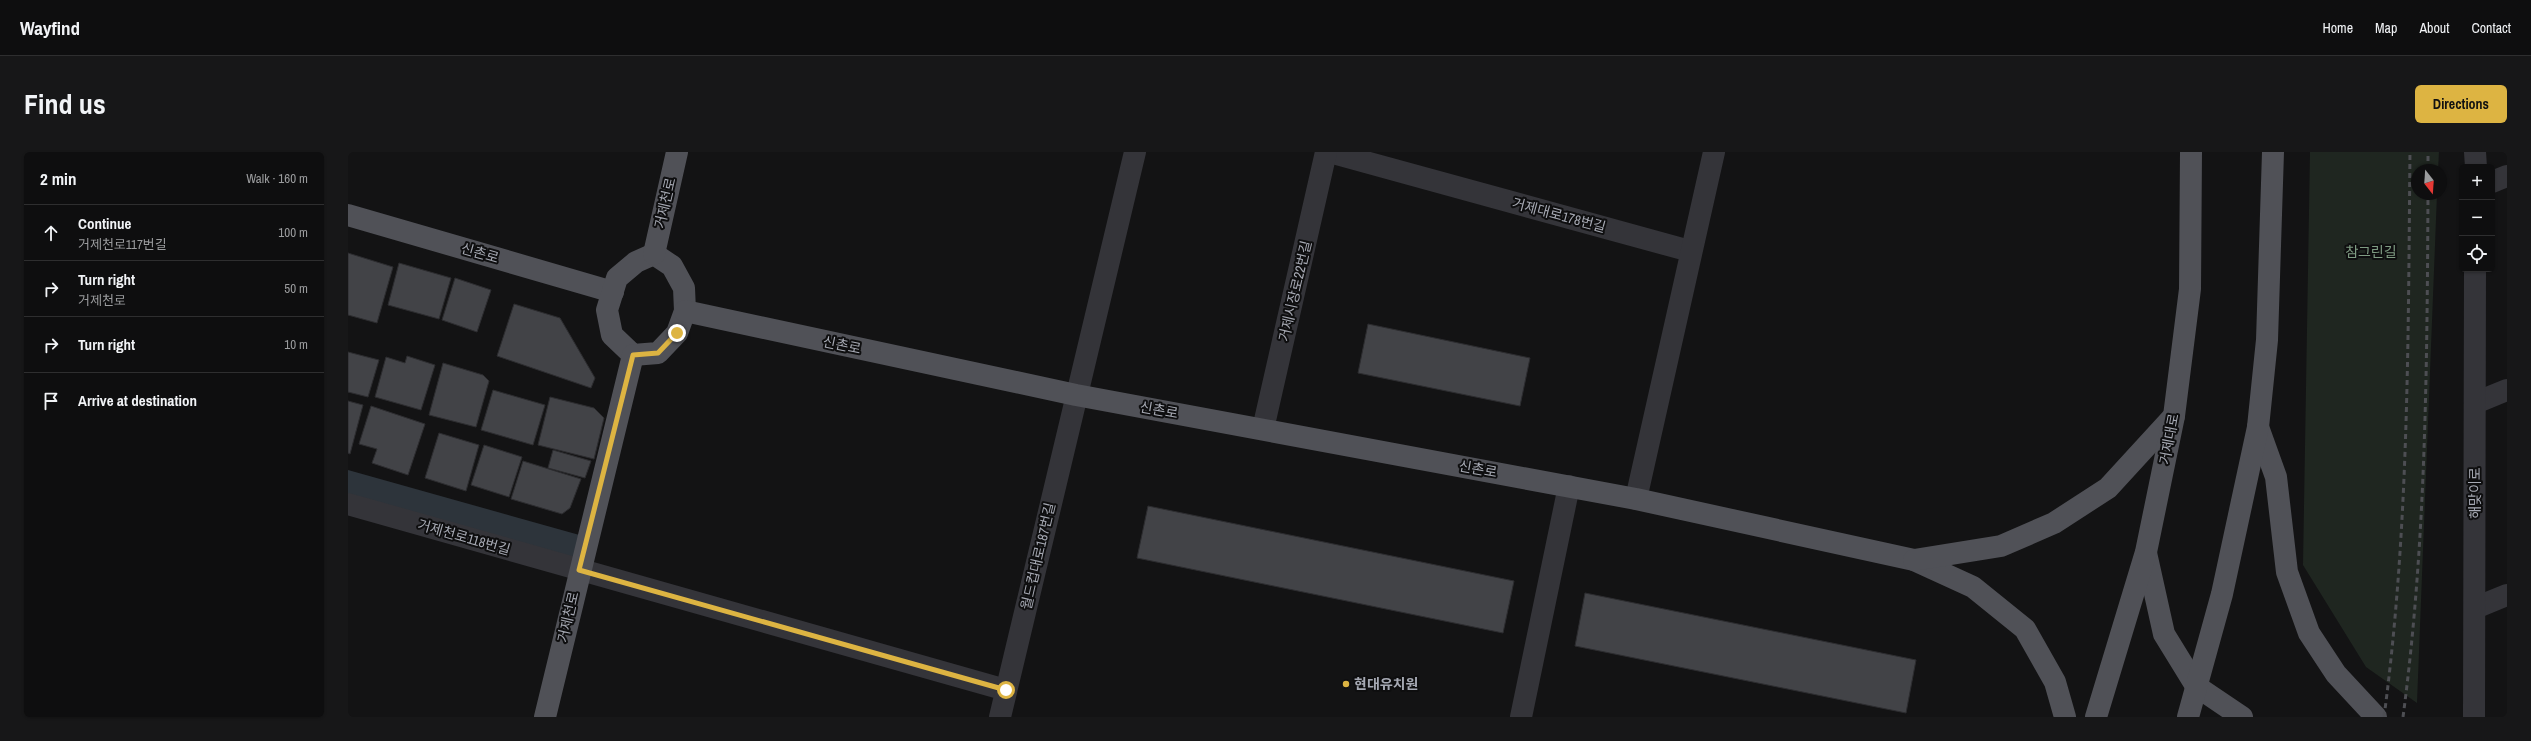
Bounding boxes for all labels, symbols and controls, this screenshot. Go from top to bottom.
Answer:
text: Wayfind [20,15,80,41]
text: Home [2322,19,2353,37]
text: Map [2375,19,2397,37]
text: About [2419,19,2449,37]
text: Contact [2471,19,2511,37]
text: Find us [24,85,106,123]
button: Directions [2415,85,2507,123]
north arrow [2411,164,2447,200]
map controls [2459,164,2495,272]
button: + [2459,164,2495,200]
text: 2 min [40,167,76,190]
text: Walk · 160 m [246,170,308,187]
street label: 거제천로 [650,176,680,230]
street label: 거제대로178번길 [1510,194,1608,236]
button: − [2459,200,2495,236]
text: Continue [78,213,131,234]
icon: ahead [40,222,62,244]
text: 100 m [278,224,308,241]
text: 거제천로117번길 [78,236,167,253]
button: locate [2459,236,2495,272]
street label: 신촌로 [459,239,501,267]
street label: 거제시장로22번길 [1275,239,1315,343]
park label: 참그린길 [2345,243,2397,261]
text: Turn right [78,269,135,290]
icon: right [40,278,62,300]
text: 50 m [284,280,308,297]
text: 거제천로 [78,292,126,309]
route end [668,324,686,342]
street label: 신촌로 [821,332,863,358]
icon: right [40,334,62,356]
text: Turn right [78,334,135,355]
text: 10 m [284,336,308,353]
icon: arrive [40,390,62,412]
text: Arrive at destination [78,390,197,411]
street label: 신촌로 [1138,398,1180,422]
street label: 거제대로 [2155,412,2183,466]
street label: 신촌로 [1457,457,1499,481]
street label: 해맞이로 [2466,467,2484,519]
street label: 월드컵대로187번길 [1017,501,1059,611]
street label: 거제천로118번길 [416,515,512,559]
street label: 거제천로 [553,590,583,644]
place label: 현대유치원 [1354,675,1418,693]
marker: 현대유치원 [1341,679,1351,689]
route start [997,681,1015,699]

